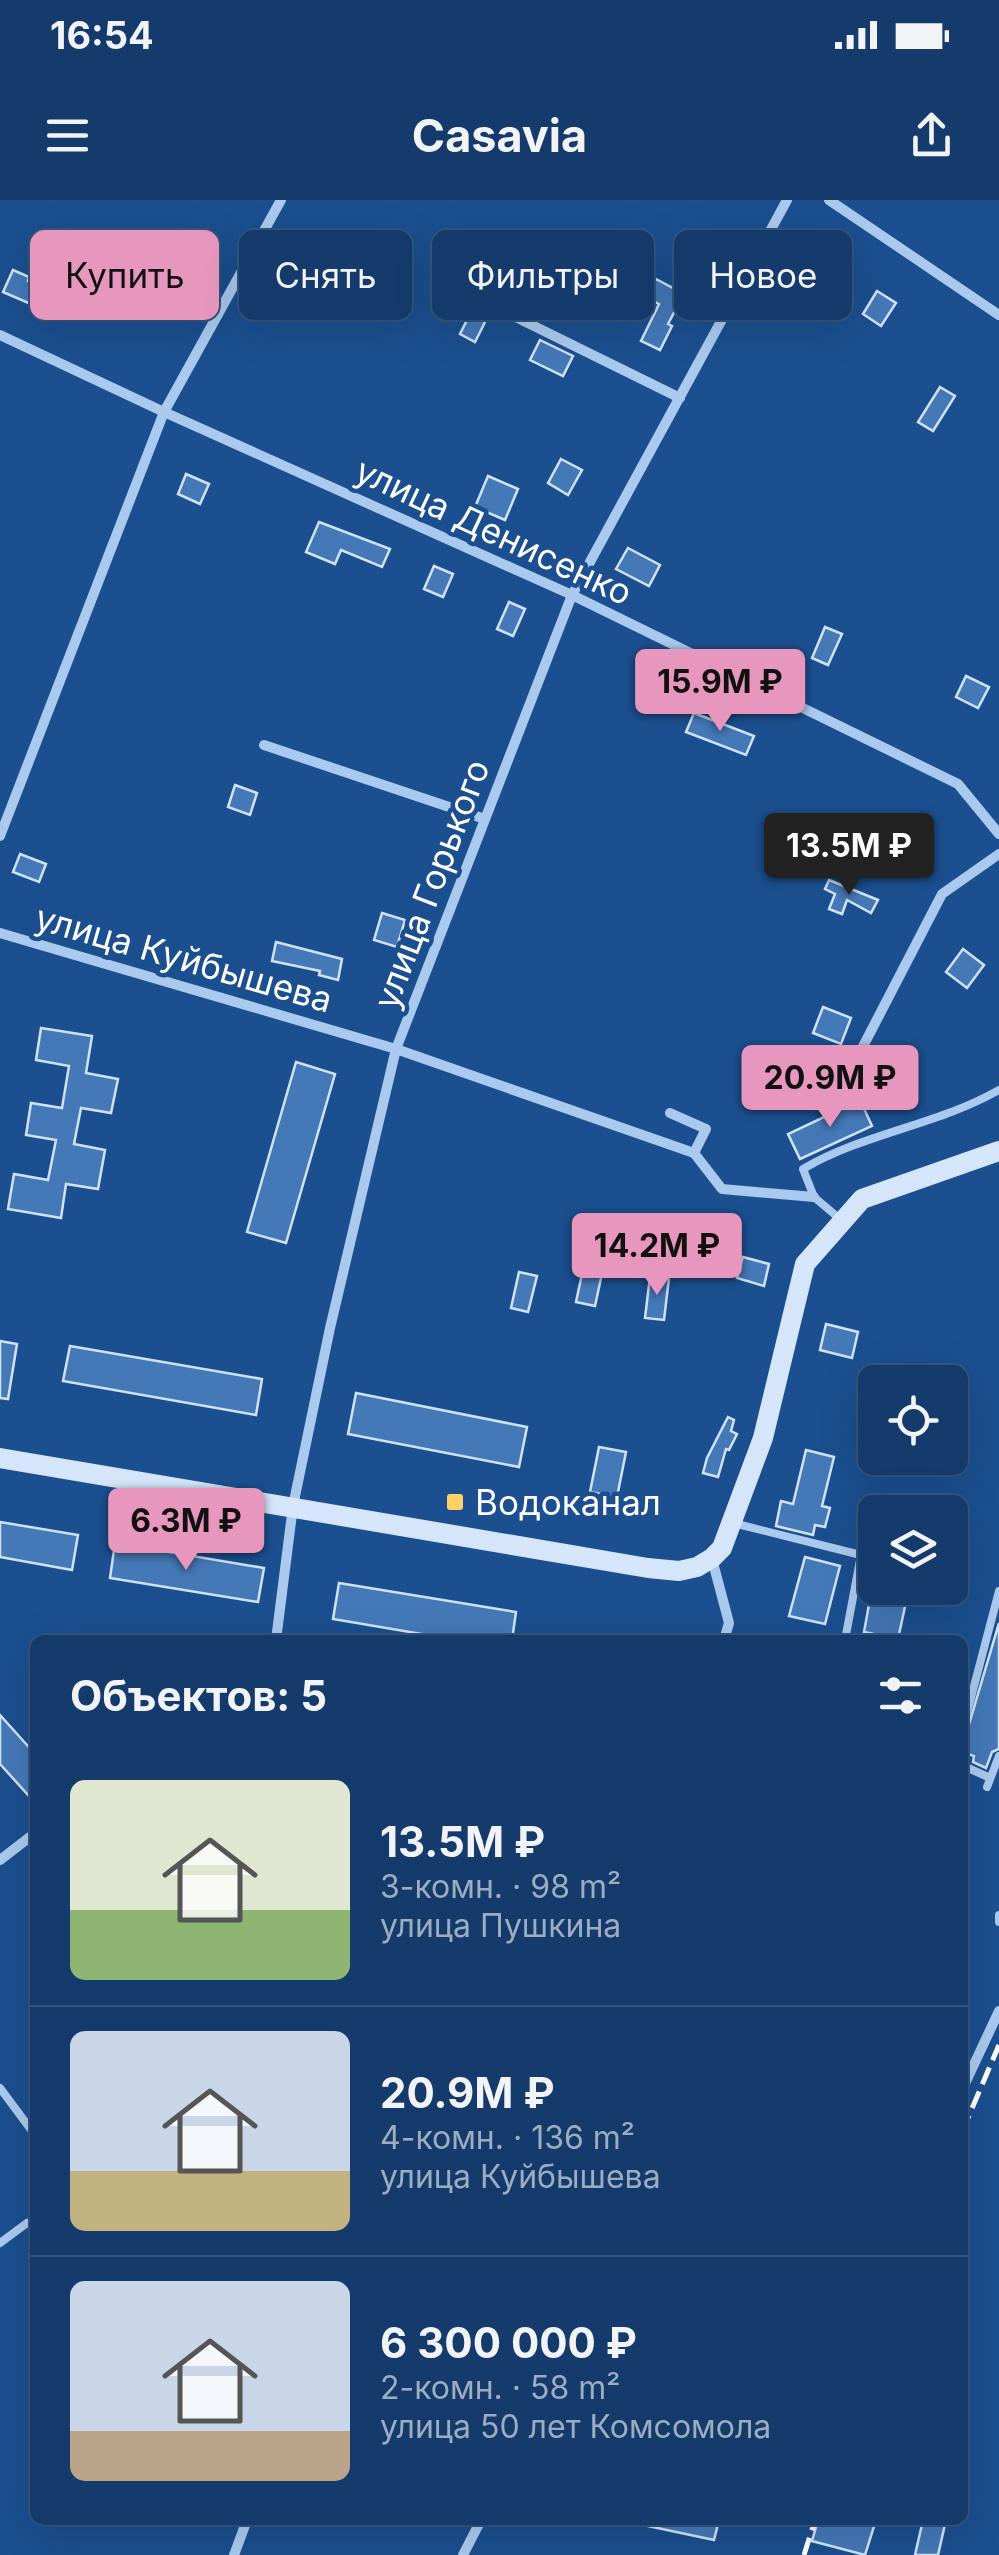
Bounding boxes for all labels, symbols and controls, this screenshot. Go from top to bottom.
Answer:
text: 16:54 [50,12,154,58]
icon: menu [40,108,95,163]
text: Casavia [412,108,587,163]
icon: share [904,108,959,163]
chip: Купить [30,230,219,320]
chip: Снять [239,230,412,320]
chip: Фильтры [432,230,654,320]
chip: Новое [674,230,852,320]
street label: улица Денисенко [349,449,639,613]
pin: 15.9M ₽ [628,649,812,734]
text: 15.9M ₽ [657,662,783,701]
street label: улица Горького [364,753,498,1015]
pin: 13.5M ₽ [757,813,941,898]
text: 13.5M ₽ [786,826,912,865]
street label: улица Куйбышева [31,896,337,1020]
pin: 20.9M ₽ [738,1045,922,1130]
text: 20.9M ₽ [764,1058,896,1097]
pin: 14.2M ₽ [565,1213,749,1298]
text: 14.2M ₽ [594,1226,720,1265]
map controls [858,1365,968,1605]
button: locate [858,1365,968,1475]
place label: Водоканал [475,1481,661,1523]
pin: 6.3M ₽ [105,1488,267,1573]
marker: Водоканал [444,1491,466,1513]
button: layers [858,1495,968,1605]
text: 6.3M ₽ [130,1501,242,1540]
icon: filters [873,1668,928,1723]
text: Объектов: 5 [70,1670,327,1721]
text: 13.5M ₽ [380,1816,545,1867]
icon: home [150,1820,270,1940]
text: 3-комн. · 98 m² [380,1867,621,1906]
text: улица Пушкина [380,1906,621,1945]
text: 20.9M ₽ [380,2067,555,2118]
icon: home [150,2071,270,2191]
text: 4-комн. · 136 m² [380,2118,635,2157]
text: улица Куйбышева [380,2157,661,2196]
text: 6 300 000 ₽ [380,2317,637,2368]
icon: home [150,2321,270,2441]
text: 2-комн. · 58 m² [380,2368,620,2407]
text: улица 50 лет Комсомола [380,2407,771,2446]

